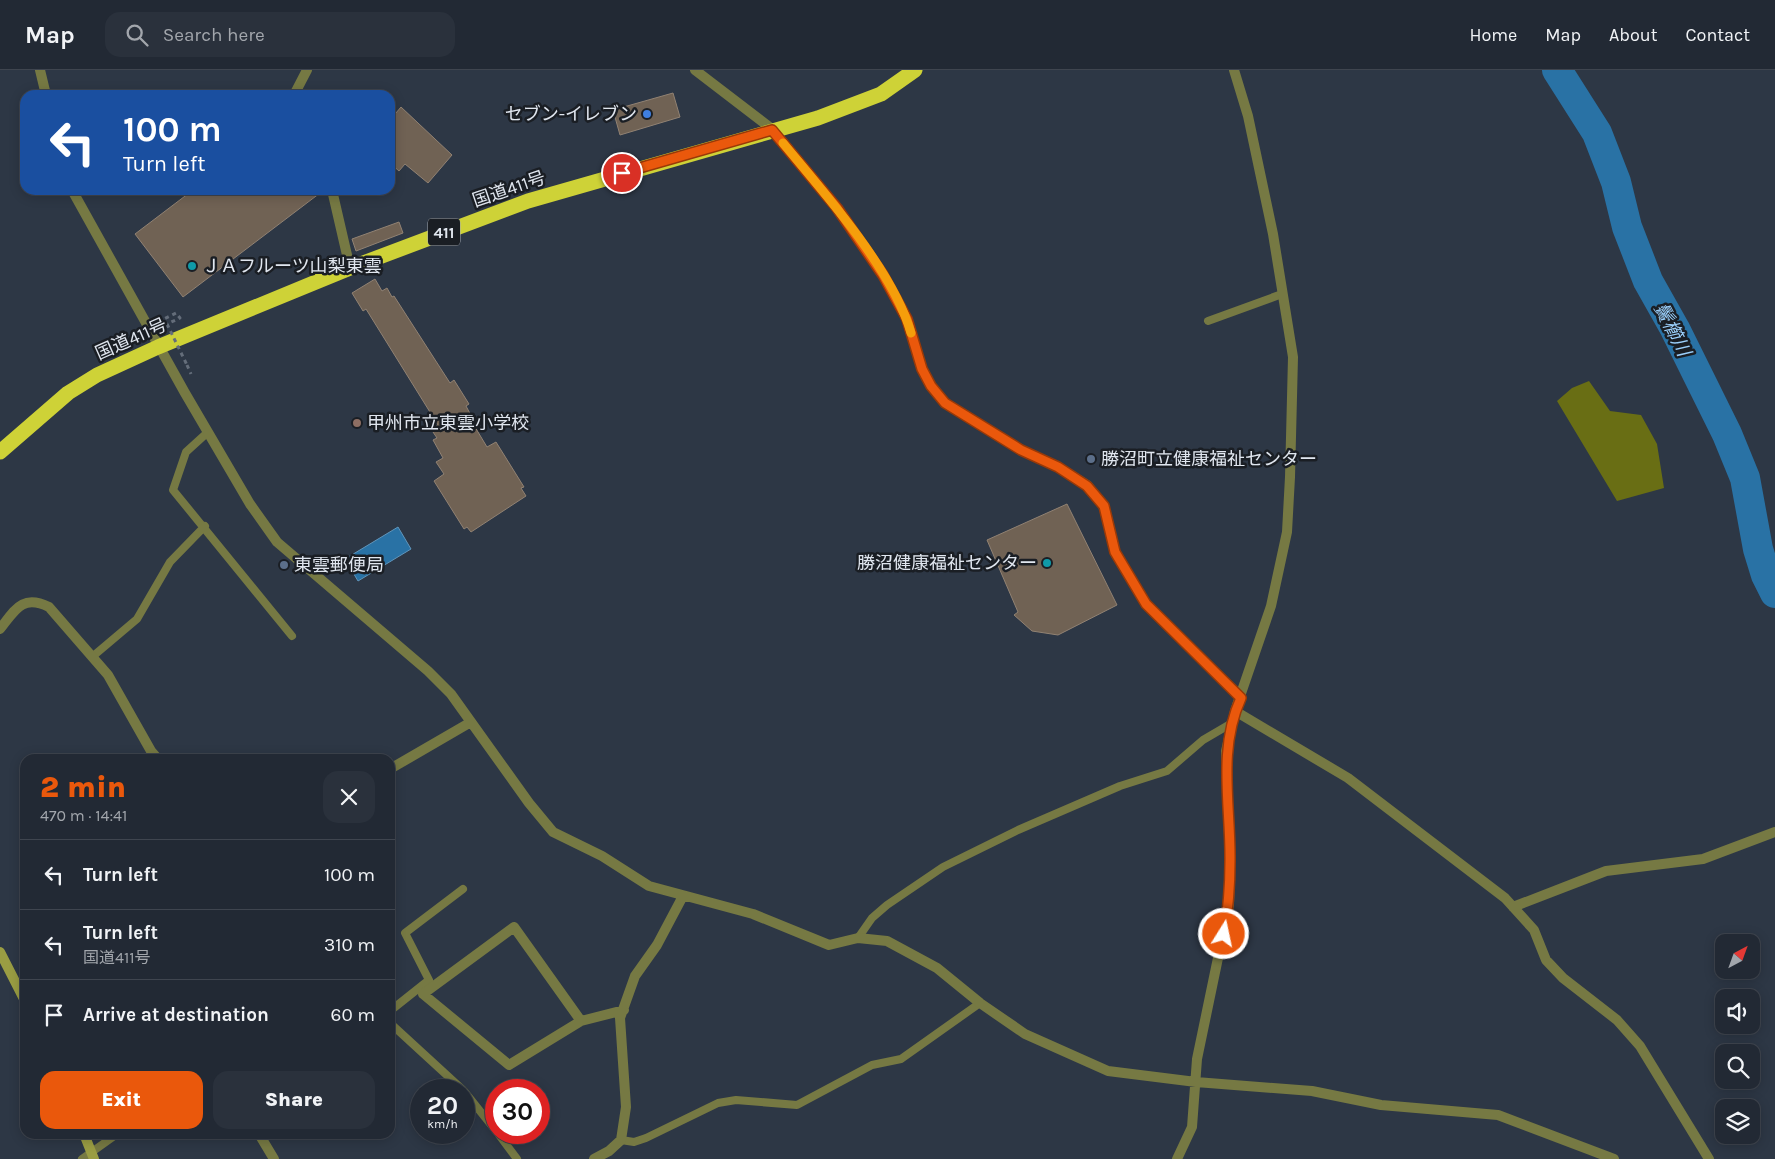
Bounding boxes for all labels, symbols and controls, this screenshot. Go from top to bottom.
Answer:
search box [105,12,455,57]
text: Map [25,21,75,49]
icon: search [123,21,151,49]
text: Search here [163,24,265,46]
text: Home [1469,24,1517,46]
text: Map [1545,24,1581,46]
text: About [1609,24,1658,46]
text: Contact [1686,24,1750,46]
place label: セブン-イレブン [505,103,637,125]
marker: セブン-イレブン [641,108,653,120]
text: 100 m [123,109,222,150]
icon: left [40,110,105,175]
text: Turn left [123,151,206,177]
pin [601,152,643,194]
icon: arrive [608,159,636,187]
street label: 国道411号 [470,166,548,212]
road number: 411 [428,218,460,246]
place label: ＪＡフルーツ山梨東雲 [202,255,382,277]
marker: ＪＡフルーツ山梨東雲 [186,260,198,272]
water label: 鬢櫛川 [1649,299,1696,362]
street label: 国道411号 [92,314,170,364]
place label: 甲州市立東雲小学校 [367,412,529,434]
marker: 甲州市立東雲小学校 [351,417,363,429]
place label: 勝沼町立健康福祉センター [1101,448,1317,470]
marker: 勝沼町立健康福祉センター [1085,453,1097,465]
place label: 勝沼健康福祉センター [857,552,1037,574]
place label: 東雲郵便局 [294,554,384,576]
marker: 勝沼健康福祉センター [1041,557,1053,569]
marker: 東雲郵便局 [278,559,290,571]
text: 2 min [40,769,126,805]
button: close [323,771,375,823]
text: 470 m · 14:41 [40,806,127,825]
icon: left [40,861,68,889]
text: Turn left [83,864,158,886]
text: 100 m [324,864,375,886]
position arrow [1197,907,1249,959]
text: Turn left [83,922,158,944]
icon: left [40,931,68,959]
text: 310 m [324,934,375,956]
north arrow [1715,934,1760,979]
map controls [1715,934,1760,1144]
text: 国道411号 [83,948,151,967]
button: sound [1715,989,1760,1034]
icon: arrive [40,1001,68,1029]
text: Arrive at destination [83,1004,269,1026]
text: 60 m [331,1004,375,1026]
button: search [1715,1044,1760,1089]
button: Exit [40,1071,203,1129]
button: Share [213,1071,375,1129]
speed limit sign: 30 [485,1079,550,1144]
text: 20 [427,1091,458,1120]
button: layers [1715,1099,1760,1144]
text: km/h [427,1117,458,1131]

